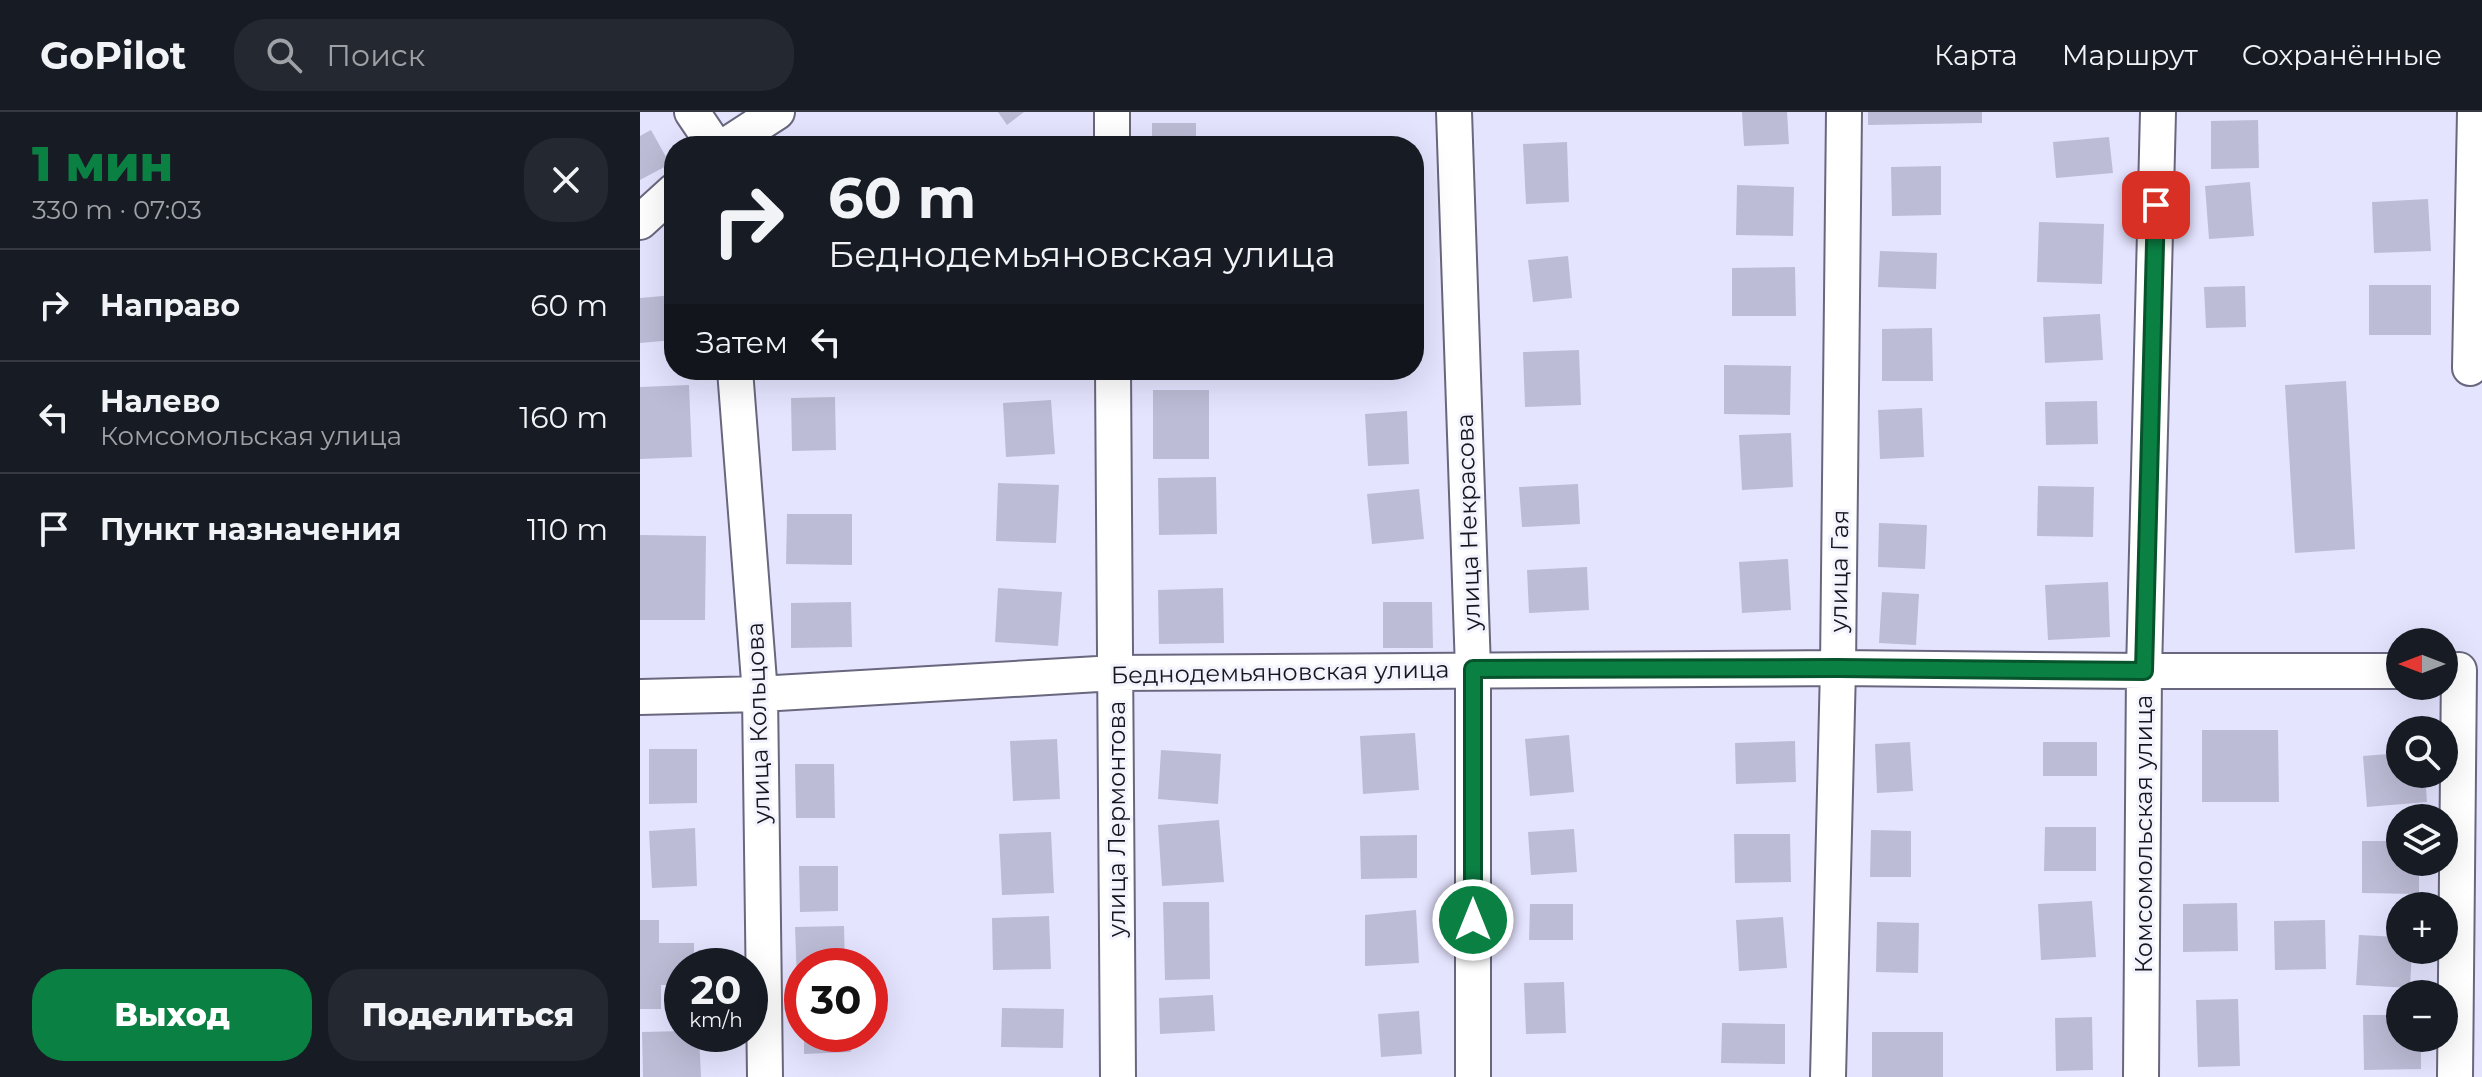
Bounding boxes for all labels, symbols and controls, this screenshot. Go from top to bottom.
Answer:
search box [234,19,794,91]
text: GoPilot [40,32,186,79]
icon: search [262,33,306,77]
text: Поиск [326,37,425,74]
text: Карта [1934,38,2018,72]
text: Маршрут [2062,38,2198,72]
text: Сохранённые [2242,38,2442,72]
text: 1 мин [32,135,173,193]
button: close [524,138,608,222]
text: 60 m [828,164,976,232]
icon: right [696,168,800,272]
pin [2122,171,2190,239]
icon: arrive [2134,183,2178,227]
text: 330 m · 07:03 [32,194,202,226]
text: Беднодемьяновская улица [828,232,1336,276]
icon: right [32,283,76,327]
text: Направо [100,287,240,324]
text: 60 m [530,287,608,324]
icon: left [804,320,848,364]
text: Затем [696,324,788,361]
text: Налево [100,383,220,420]
icon: left [32,395,76,439]
text: 160 m [519,399,608,436]
street label: улица Некрасова [1450,413,1486,632]
text: Комсомольская улица [100,420,402,452]
icon: arrive [32,507,76,551]
street label: улица Гая [1823,509,1855,634]
text: Пункт назначения [100,511,401,548]
text: 110 m [527,511,608,548]
street label: улица Кольцова [740,622,776,825]
north arrow [2386,628,2458,700]
map controls [2386,628,2458,1052]
street label: Беднодемьяновская улица [1110,655,1450,689]
street label: Комсомольская улица [2129,695,2158,973]
street label: улица Лермонтова [1102,701,1131,938]
button: search [2386,716,2458,788]
button: layers [2386,804,2458,876]
position arrow [1431,878,1515,962]
button: + [2386,892,2458,964]
speed limit sign: 30 [784,948,888,1052]
text: 20 [691,965,741,1014]
button: Выход [32,969,312,1061]
button: Поделиться [328,969,608,1061]
button: − [2386,980,2458,1052]
text: km/h [689,1008,743,1032]

